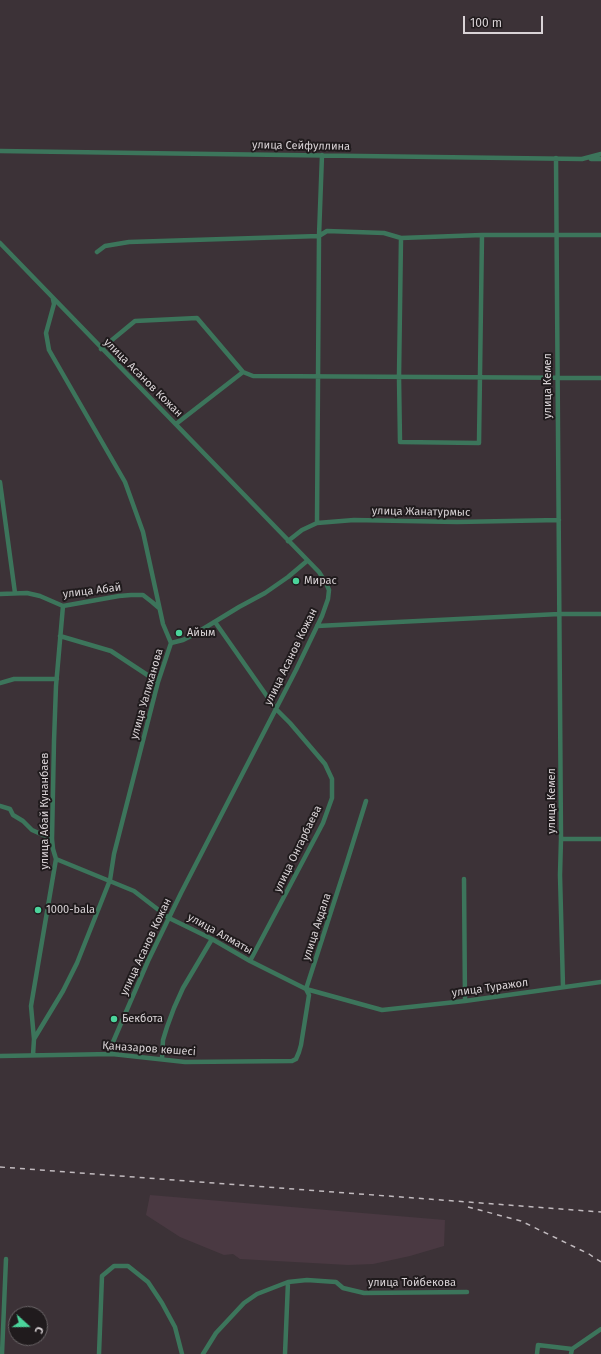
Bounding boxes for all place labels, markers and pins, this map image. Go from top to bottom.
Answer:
place label: Мирас [304,574,337,588]
marker: Мирас [291,576,301,586]
place label: Айым [187,626,215,640]
marker: Айым [174,628,184,638]
place label: 1000-bala [46,903,95,917]
marker: 1000-bala [33,905,43,915]
place label: Бекбота [122,1012,163,1026]
marker: Бекбота [109,1014,119,1024]

